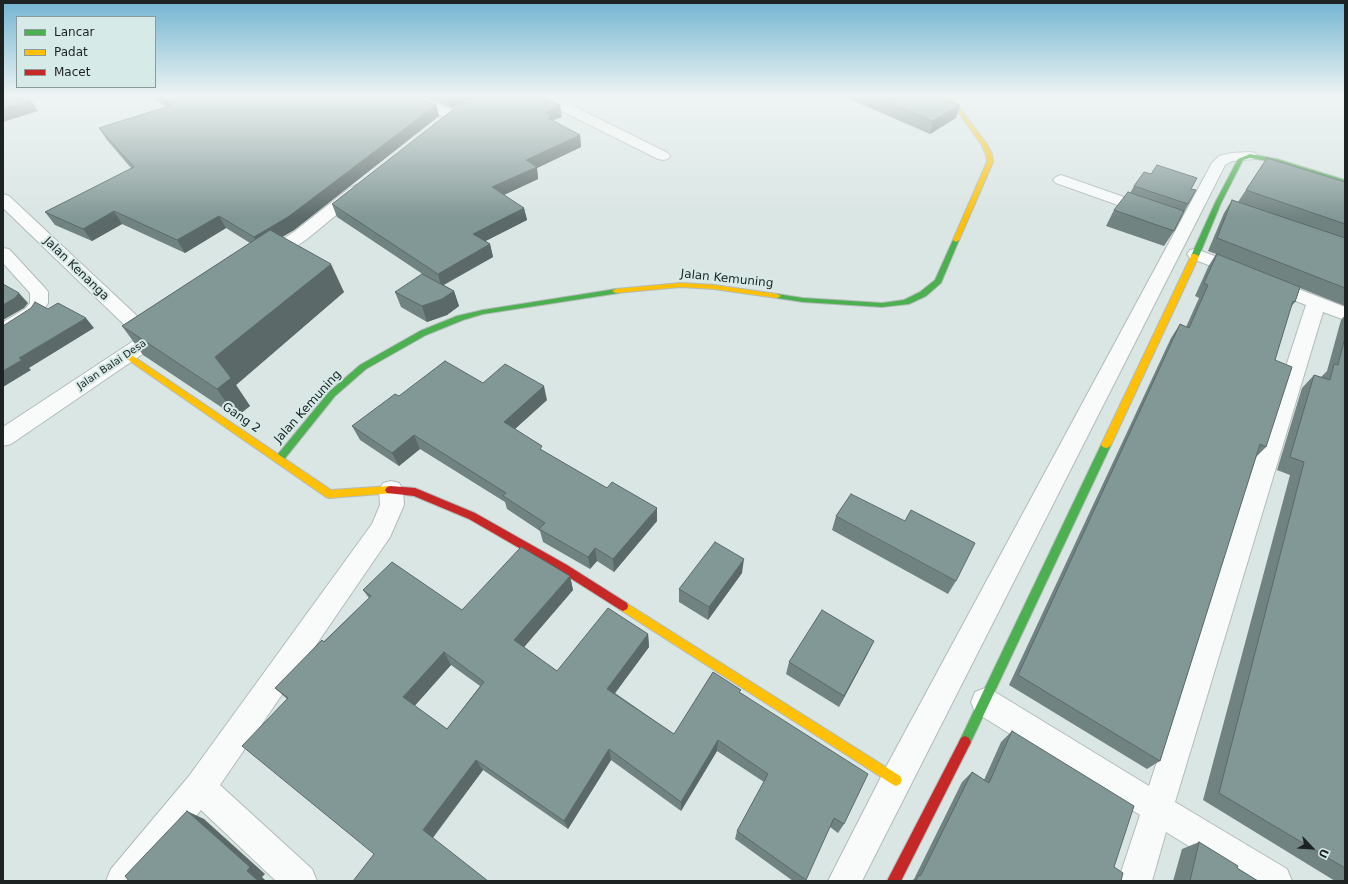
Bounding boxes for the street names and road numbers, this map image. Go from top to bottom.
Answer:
street label: Jalan Kenanga [40,234,112,304]
street label: Jalan Kemuning [680,267,774,291]
street label: Jalan Balai Desa [75,338,149,392]
street label: Jalan Kemuning [271,368,345,446]
street label: Gang 2 [219,400,263,436]

